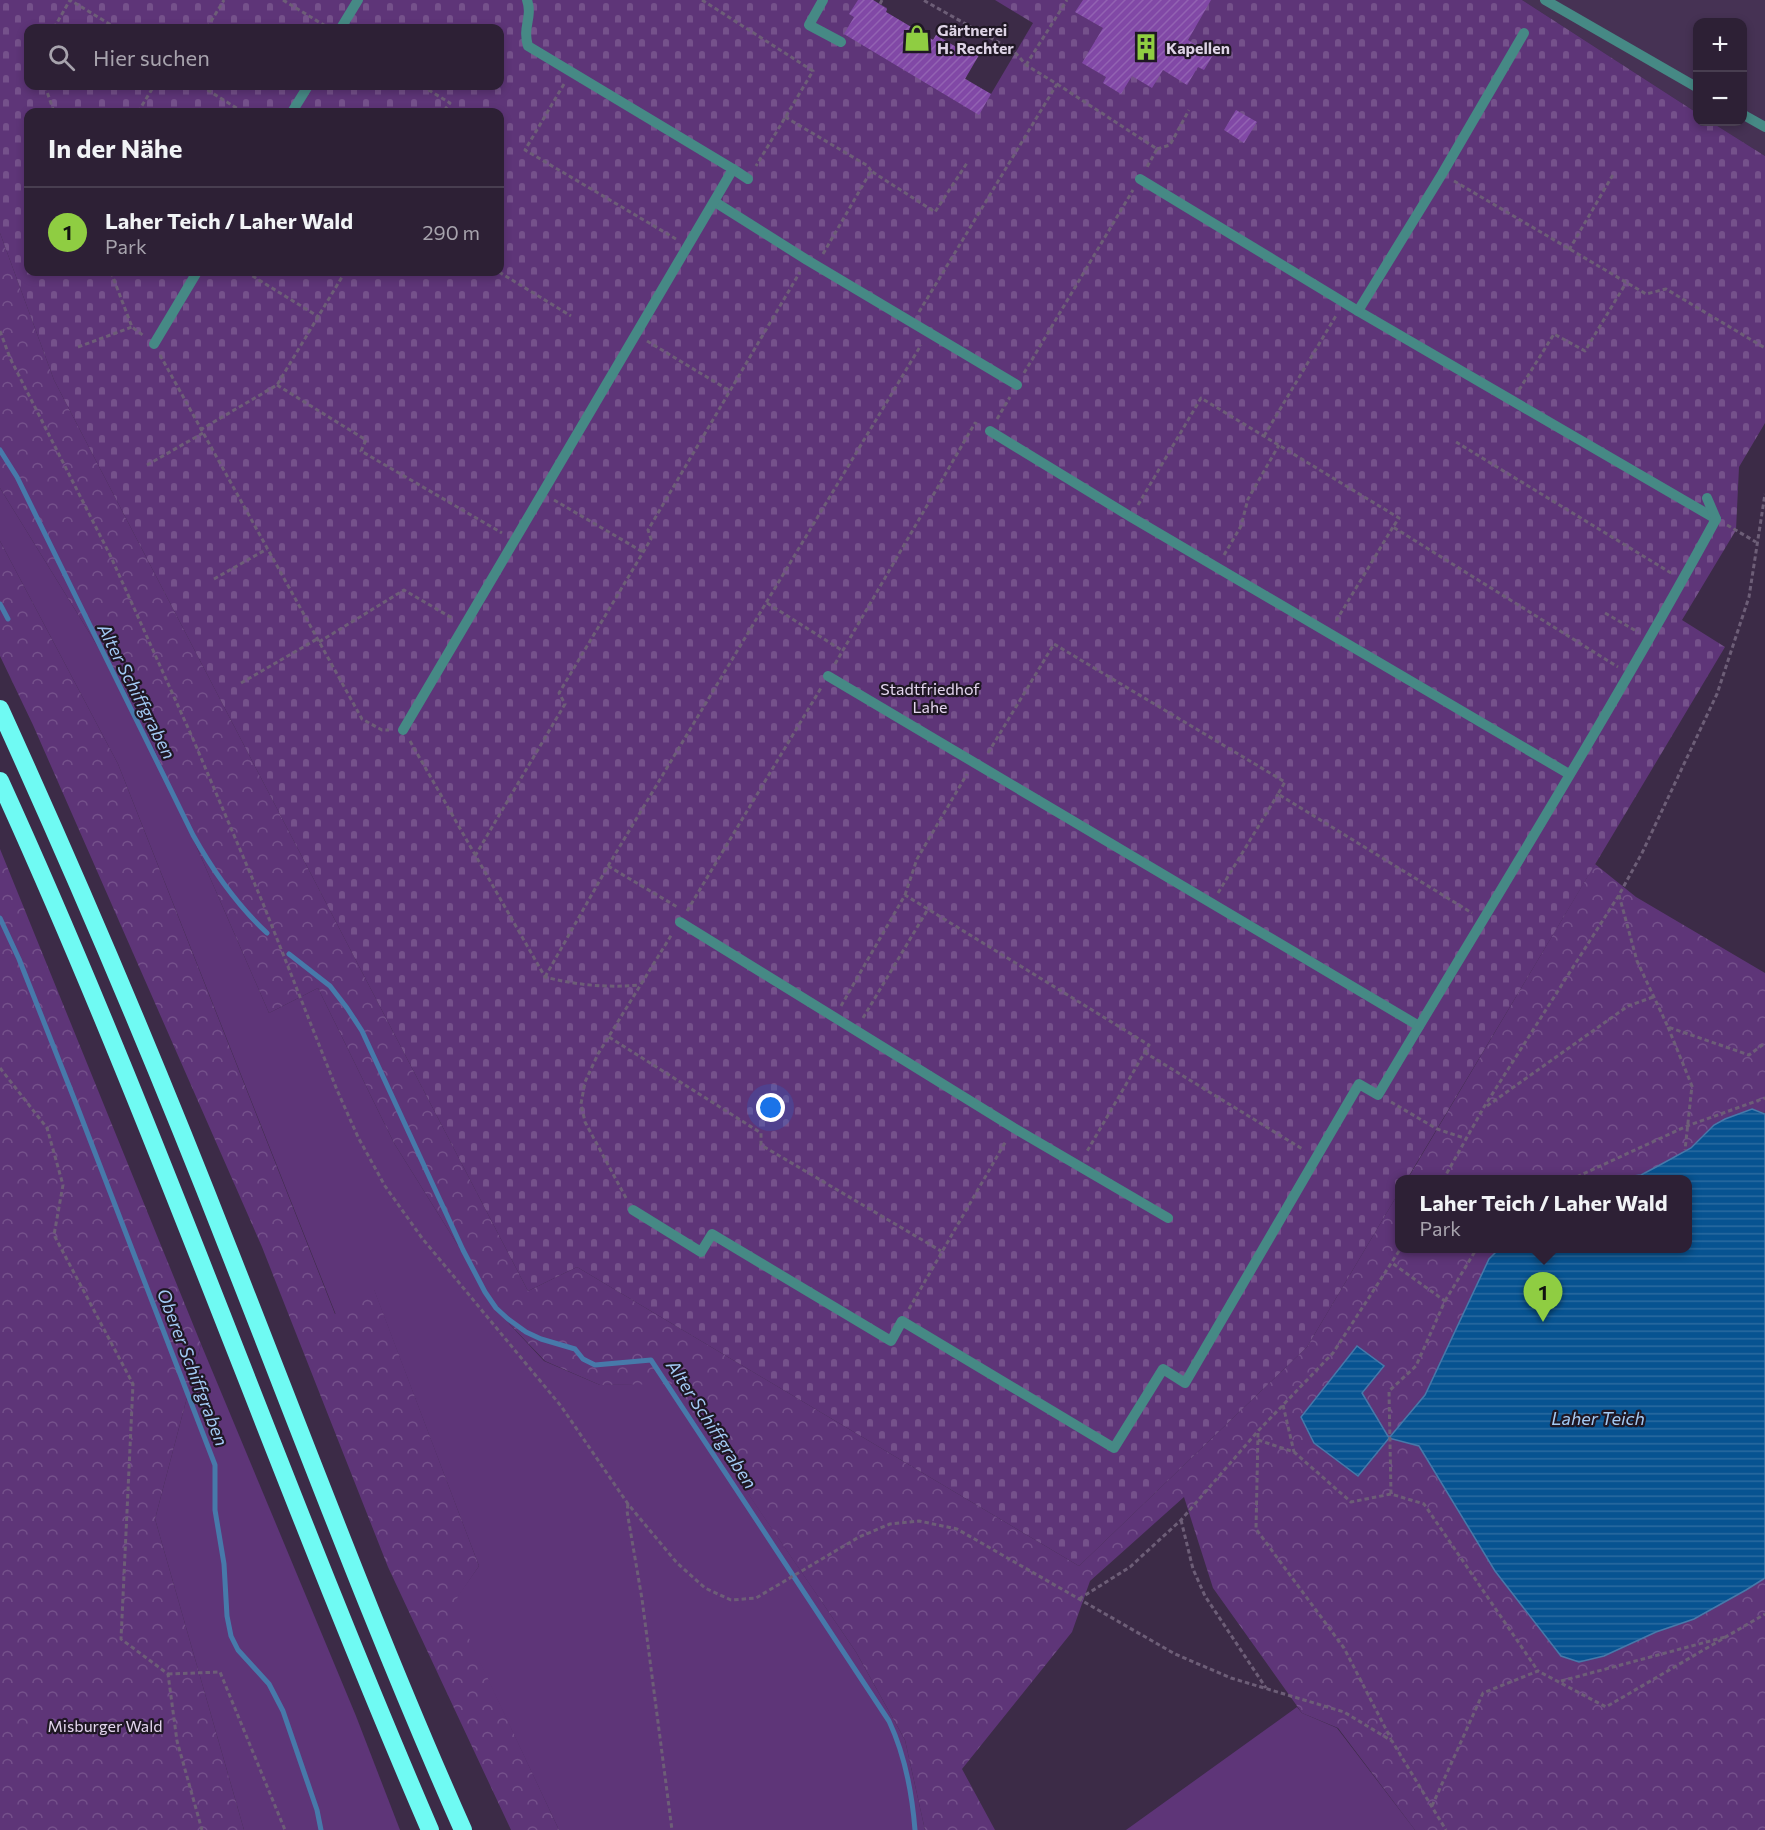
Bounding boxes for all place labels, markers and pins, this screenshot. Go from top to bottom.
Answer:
place label: Gärtnerei H. Rechter [937,20,1014,57]
shop icon: Gärtnerei H. Rechter [902,23,932,53]
building icon: Kapellen [1131,32,1161,62]
place label: Kapellen [1166,38,1230,57]
pin: 1 [1524,1272,1562,1322]

